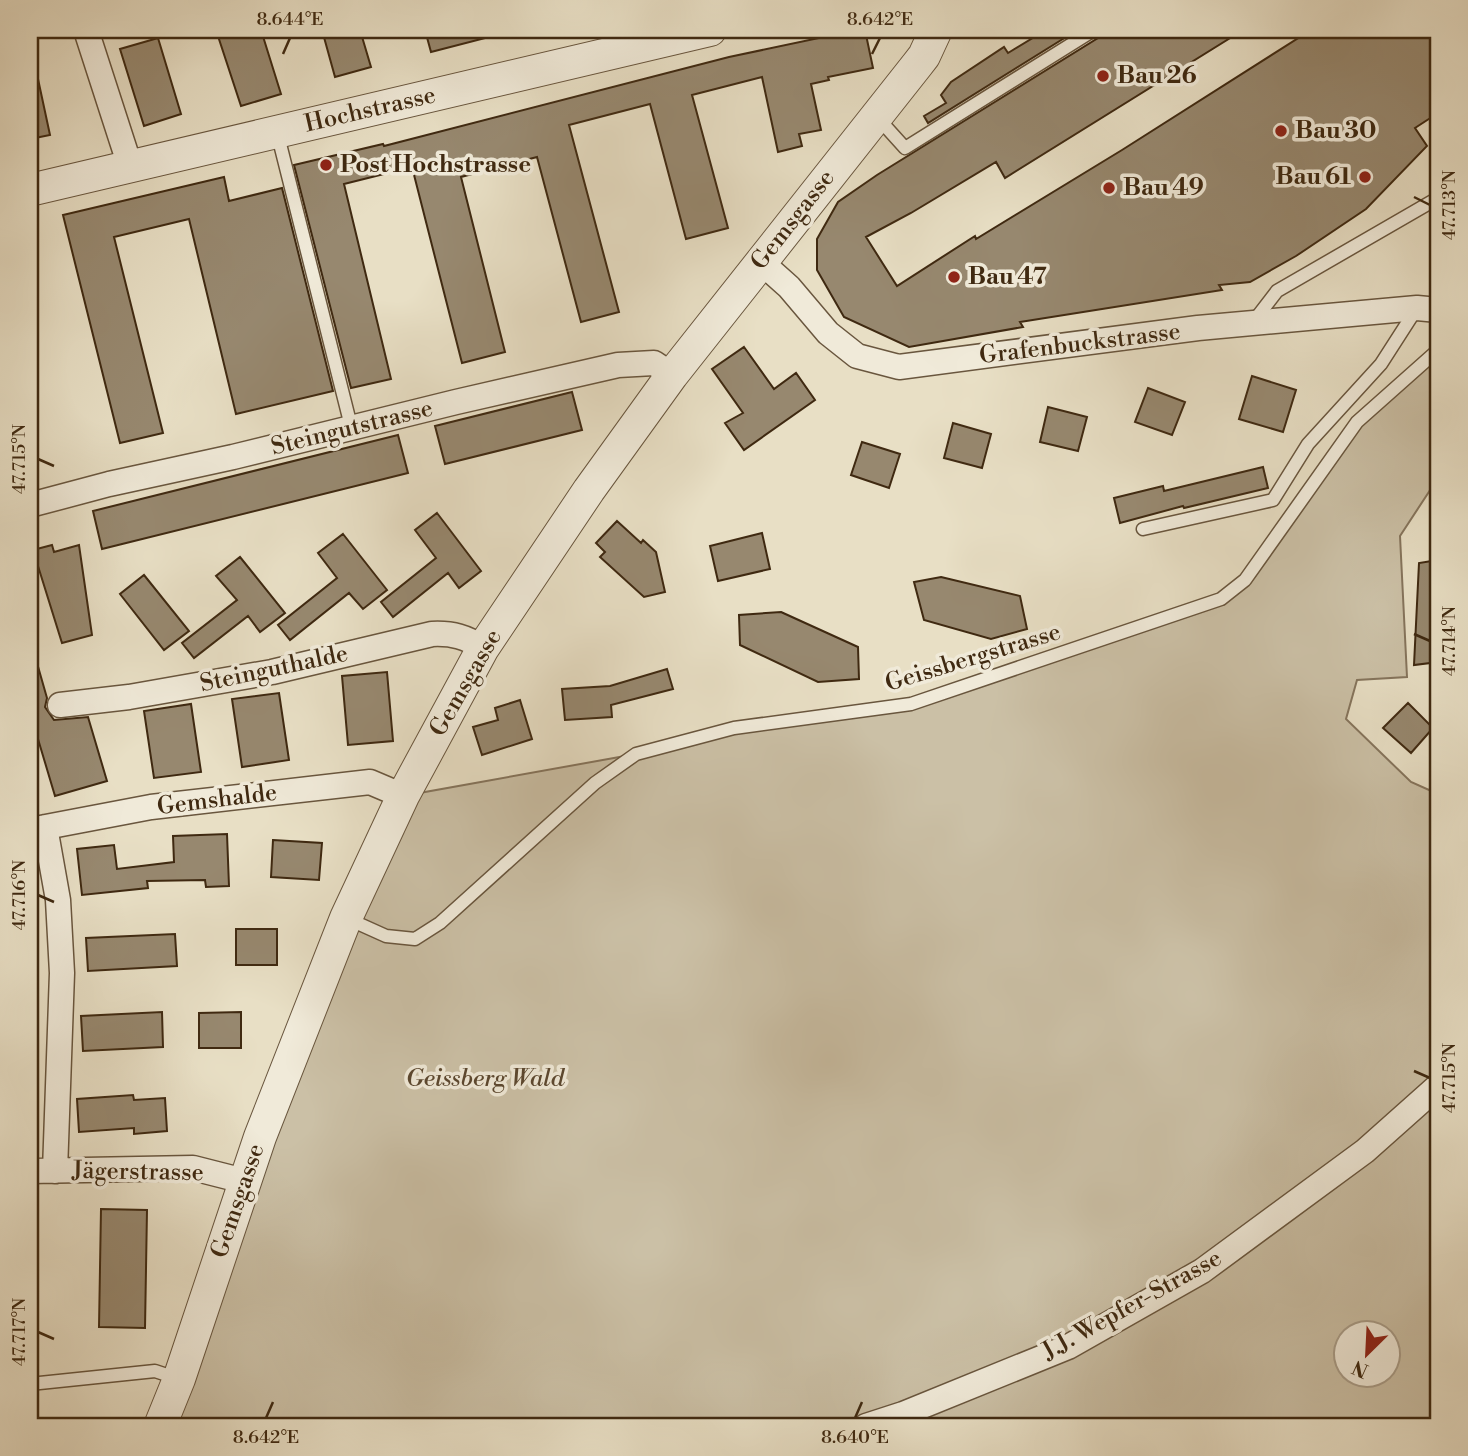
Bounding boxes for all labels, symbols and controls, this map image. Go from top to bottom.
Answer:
text: 8.644°E [256,8,324,31]
text: 8.642°E [847,8,913,31]
place label: Bau 26 [1117,61,1197,91]
marker: Bau 26 [1095,68,1111,84]
street label: Hochstrasse [301,80,439,140]
place label: Bau 30 [1295,116,1376,146]
marker: Bau 30 [1273,123,1289,139]
place label: Post Hochstrasse [340,150,531,180]
marker: Post Hochstrasse [318,157,334,173]
place label: Bau 61 [1275,162,1351,192]
street label: Gemsgasse [745,164,841,276]
marker: Bau 61 [1357,169,1373,185]
text: 47.713°N [1438,169,1461,240]
place label: Bau 49 [1123,173,1204,203]
marker: Bau 49 [1101,180,1117,196]
place label: Bau 47 [968,262,1047,292]
marker: Bau 47 [946,269,962,285]
street label: Grafenbuckstrasse [978,317,1182,371]
street label: Steingutstrasse [268,393,436,463]
text: 47.715°N [8,423,31,494]
text: 47.714°N [1438,605,1461,676]
street label: Geissbergstrasse [882,617,1064,699]
street label: Gemsgasse [423,624,509,742]
street label: Steinguthalde [197,639,351,699]
street label: Gemshalde [155,778,279,822]
text: 47.716°N [8,859,31,930]
text: 47.715°N [1438,1042,1461,1113]
park label: Geissberg Wald [406,1064,566,1094]
street label: Gemsgasse [204,1140,272,1262]
street label: Jägerstrasse [71,1156,204,1188]
street label: J.J. Wepfer-Strasse [1036,1243,1227,1367]
text: 47.717°N [8,1297,31,1366]
north arrow [1332,1320,1402,1390]
text: N [1349,1355,1372,1383]
text: 8.642°E [233,1426,299,1449]
text: 8.640°E [821,1426,889,1449]

